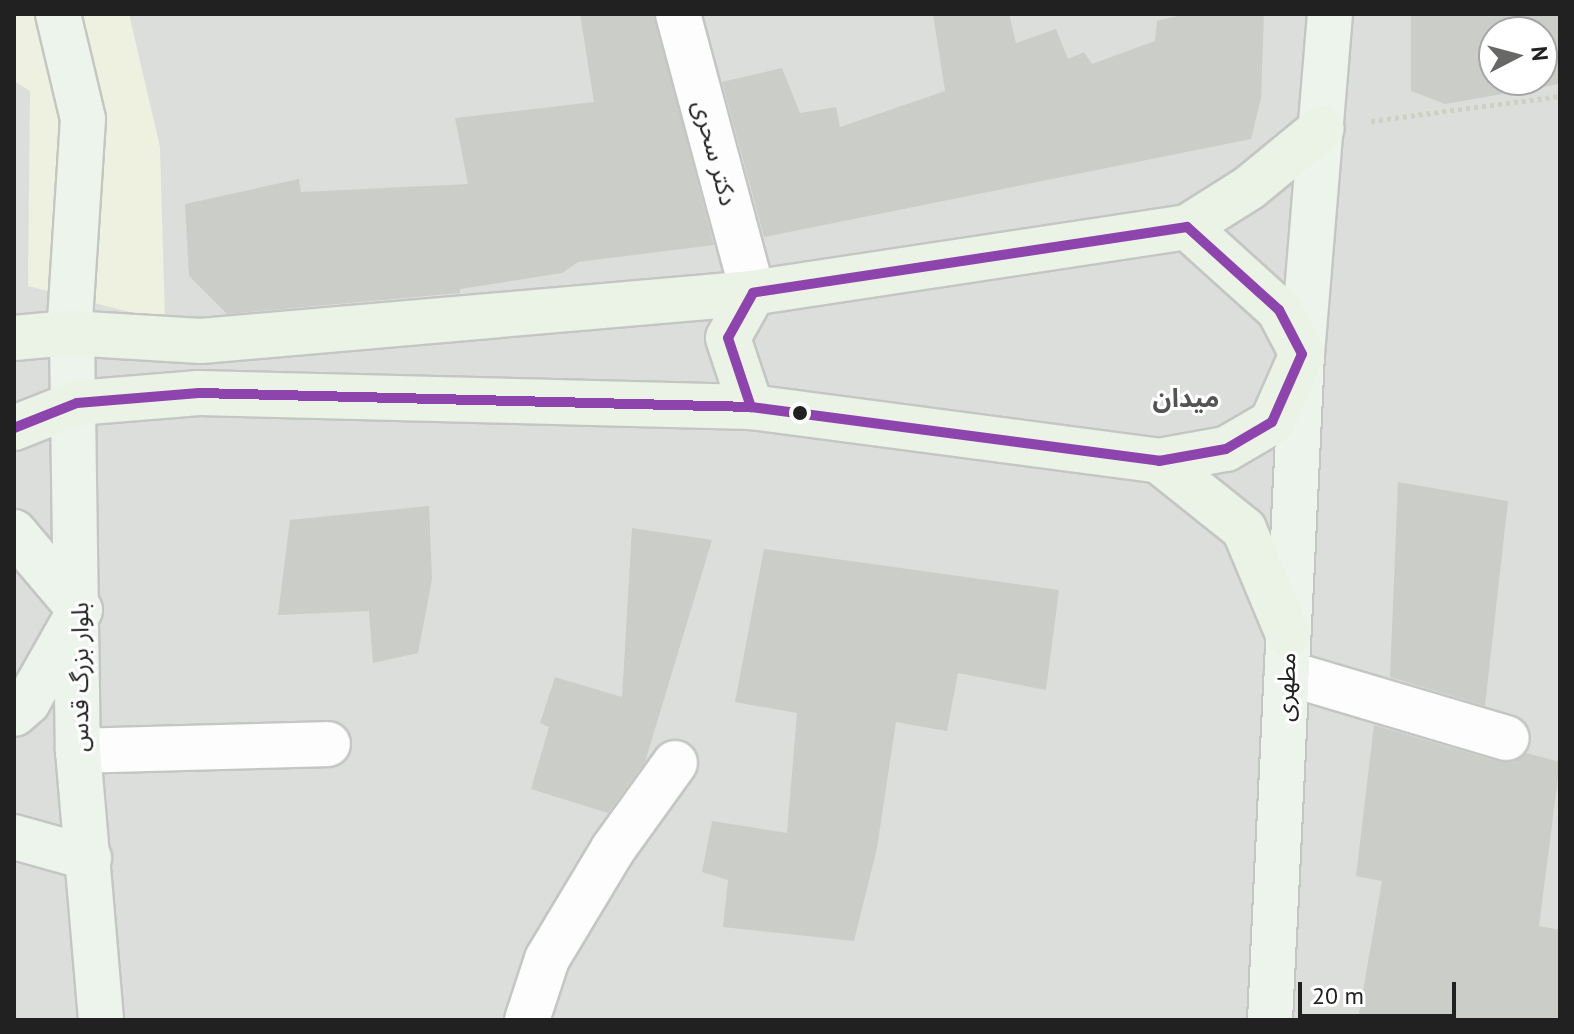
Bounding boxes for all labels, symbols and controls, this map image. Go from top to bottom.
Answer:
north arrow [1478,16,1558,96]
text: N [1525,45,1555,62]
street label: دکتر سحری [687,97,743,209]
district label: میدان [1153,382,1219,414]
unlabelled marker [792,405,808,421]
street label: بلوار بزرگ قدس [66,602,94,752]
street label: مطهری [1270,652,1302,722]
scale bar [1302,966,1460,1016]
text: 20 m [1312,980,1364,1011]

